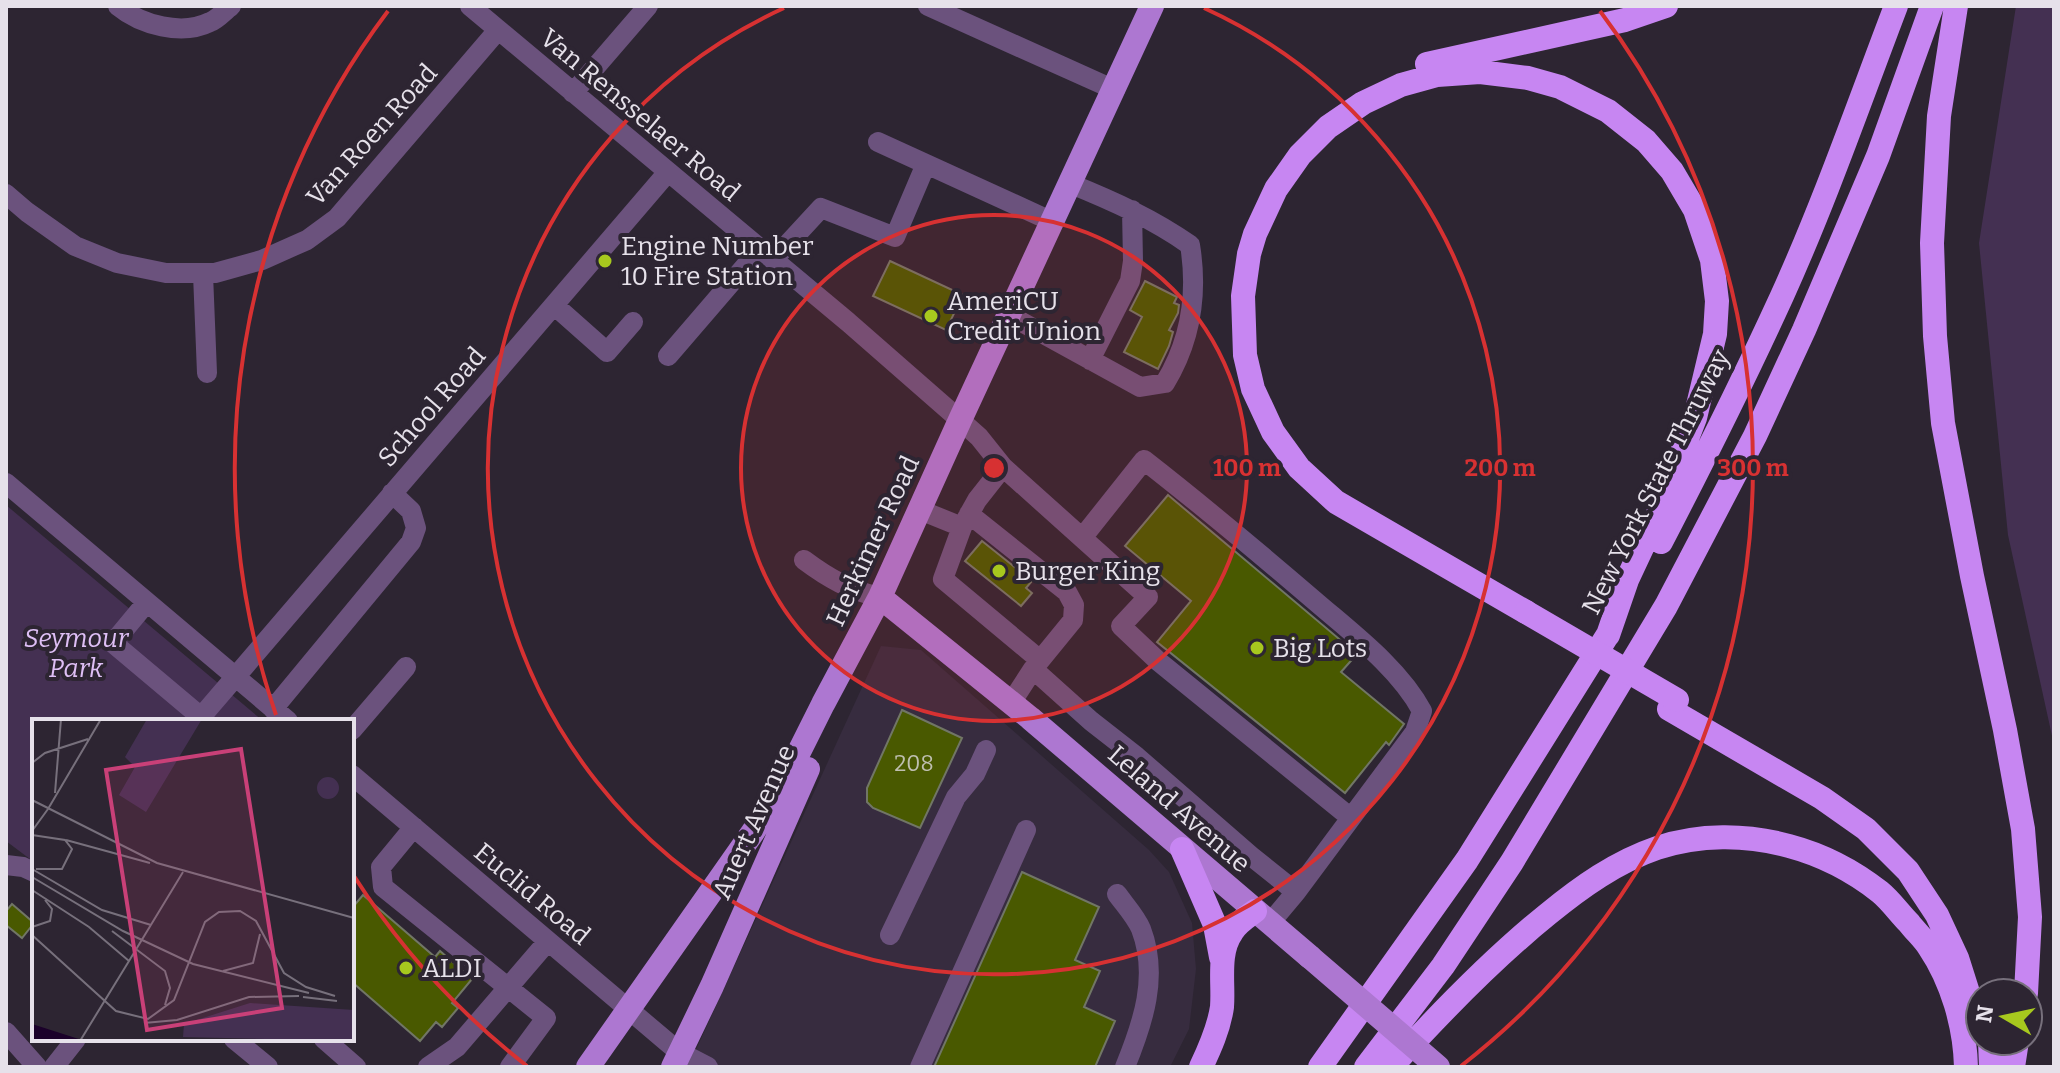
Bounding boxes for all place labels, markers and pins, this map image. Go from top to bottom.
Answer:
place label: Engine Number 10 Fire Station [621,231,814,292]
marker: Engine Number 10 Fire Station [596,252,614,270]
place label: AmeriCU Credit Union [947,286,1102,347]
marker: AmeriCU Credit Union [922,307,940,325]
centre of rings [980,454,1008,482]
place label: Burger King [1015,556,1160,587]
marker: Burger King [990,562,1008,580]
place label: Big Lots [1273,633,1367,664]
marker: Big Lots [1248,639,1266,657]
place label: ALDI [422,953,482,984]
marker: ALDI [397,959,415,977]

